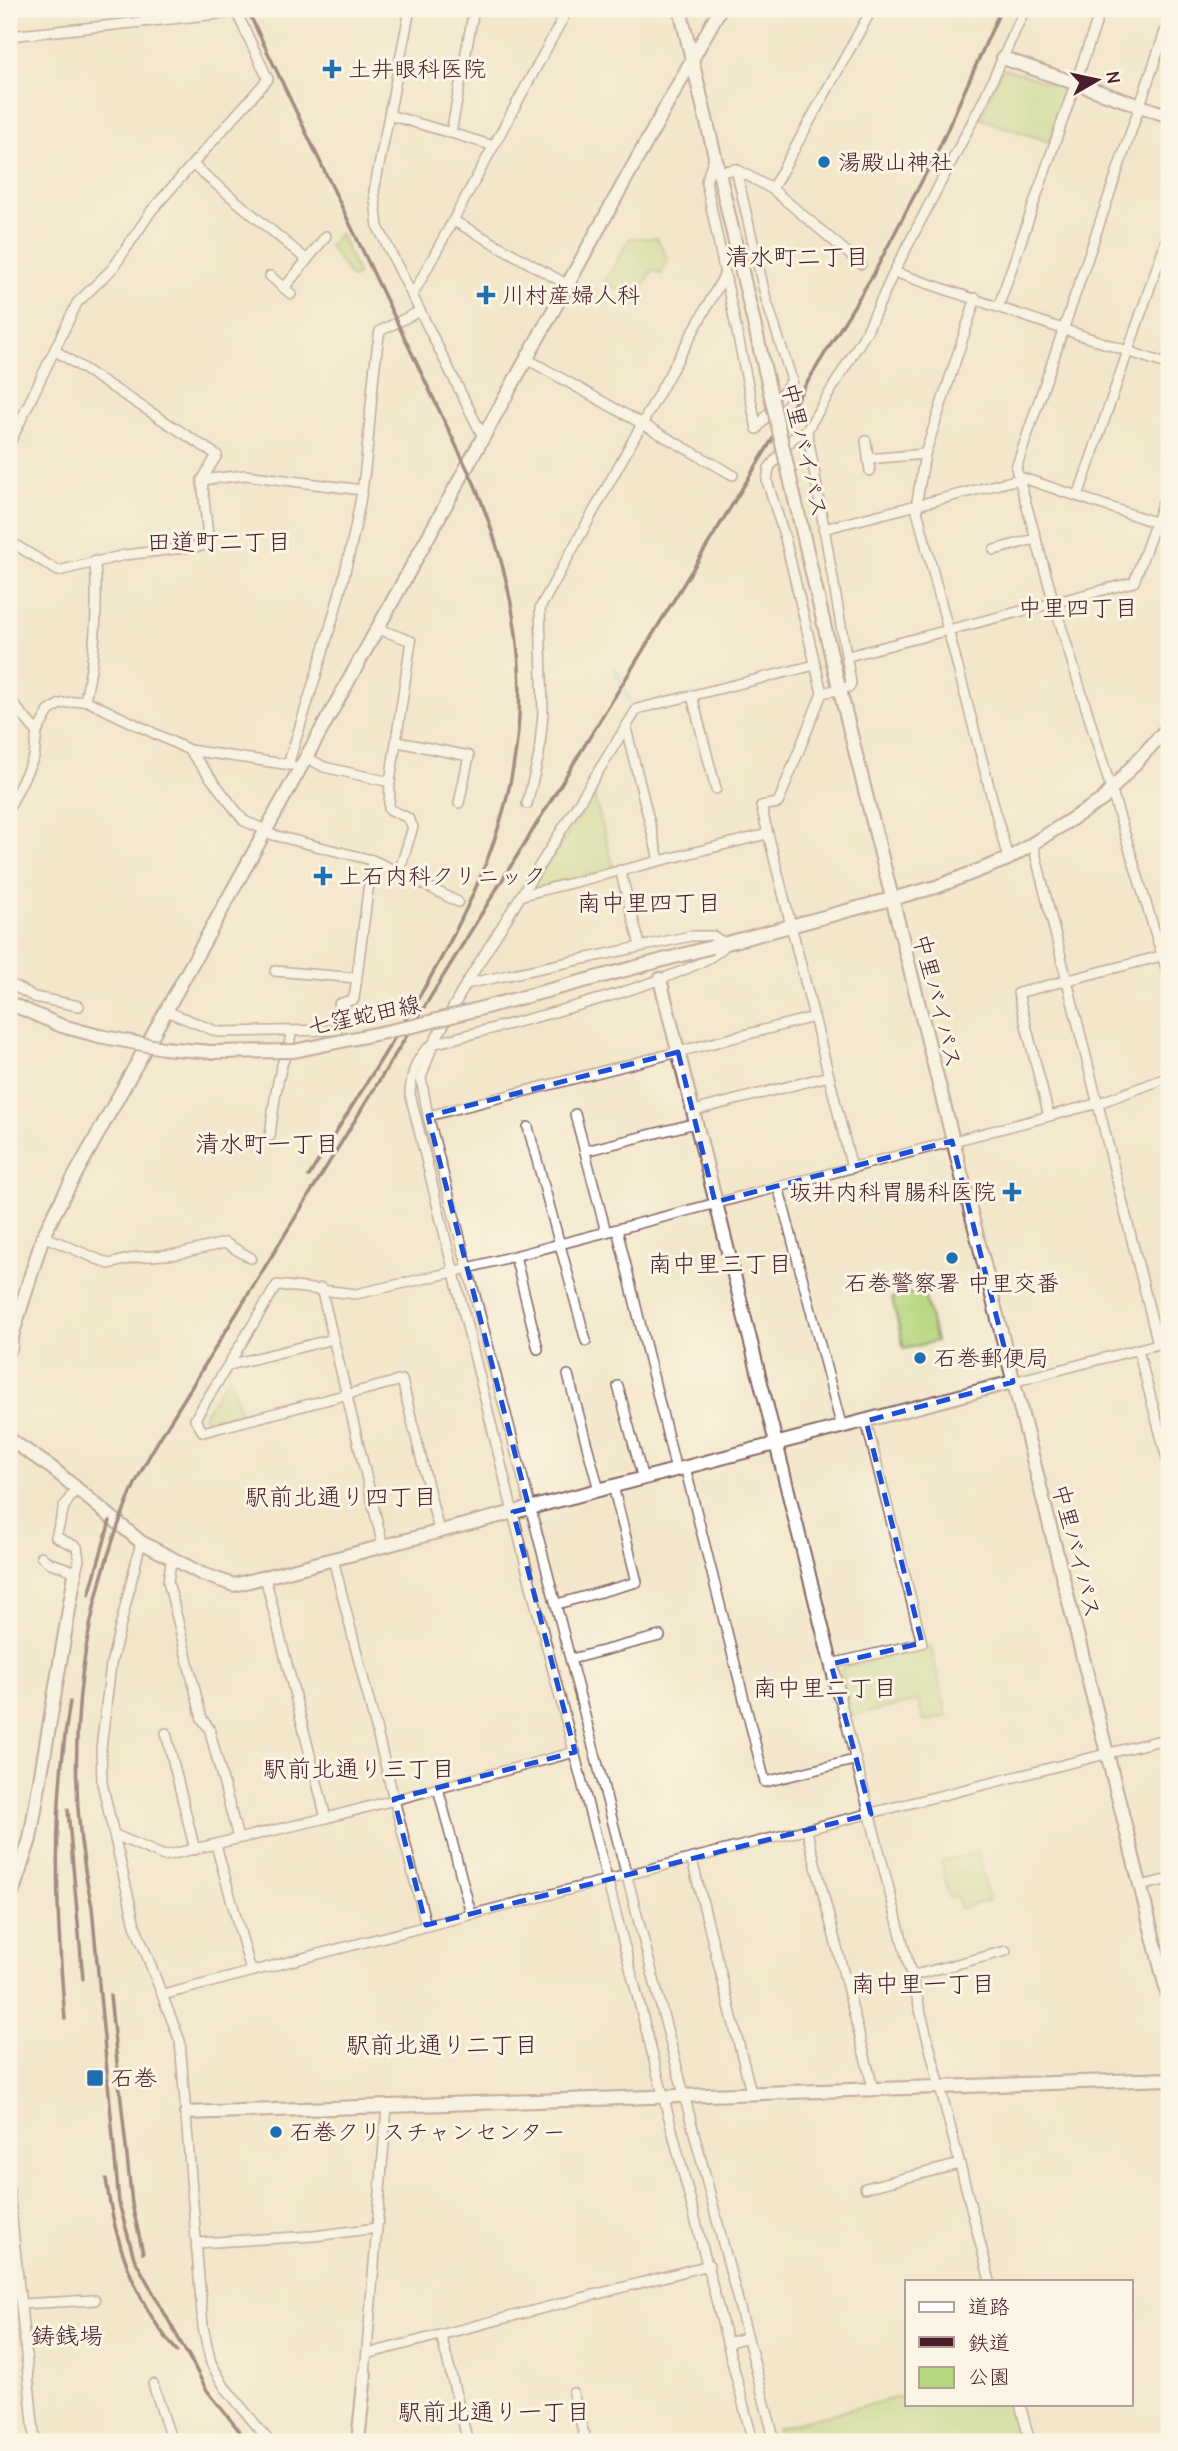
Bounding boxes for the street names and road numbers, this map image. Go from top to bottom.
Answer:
street label: 中里バイパス [776,380,833,520]
street label: 中里バイパス [908,931,967,1071]
street label: 七窪蛇田線 [305,990,423,1041]
street label: 中里バイパス [1047,1481,1106,1621]

